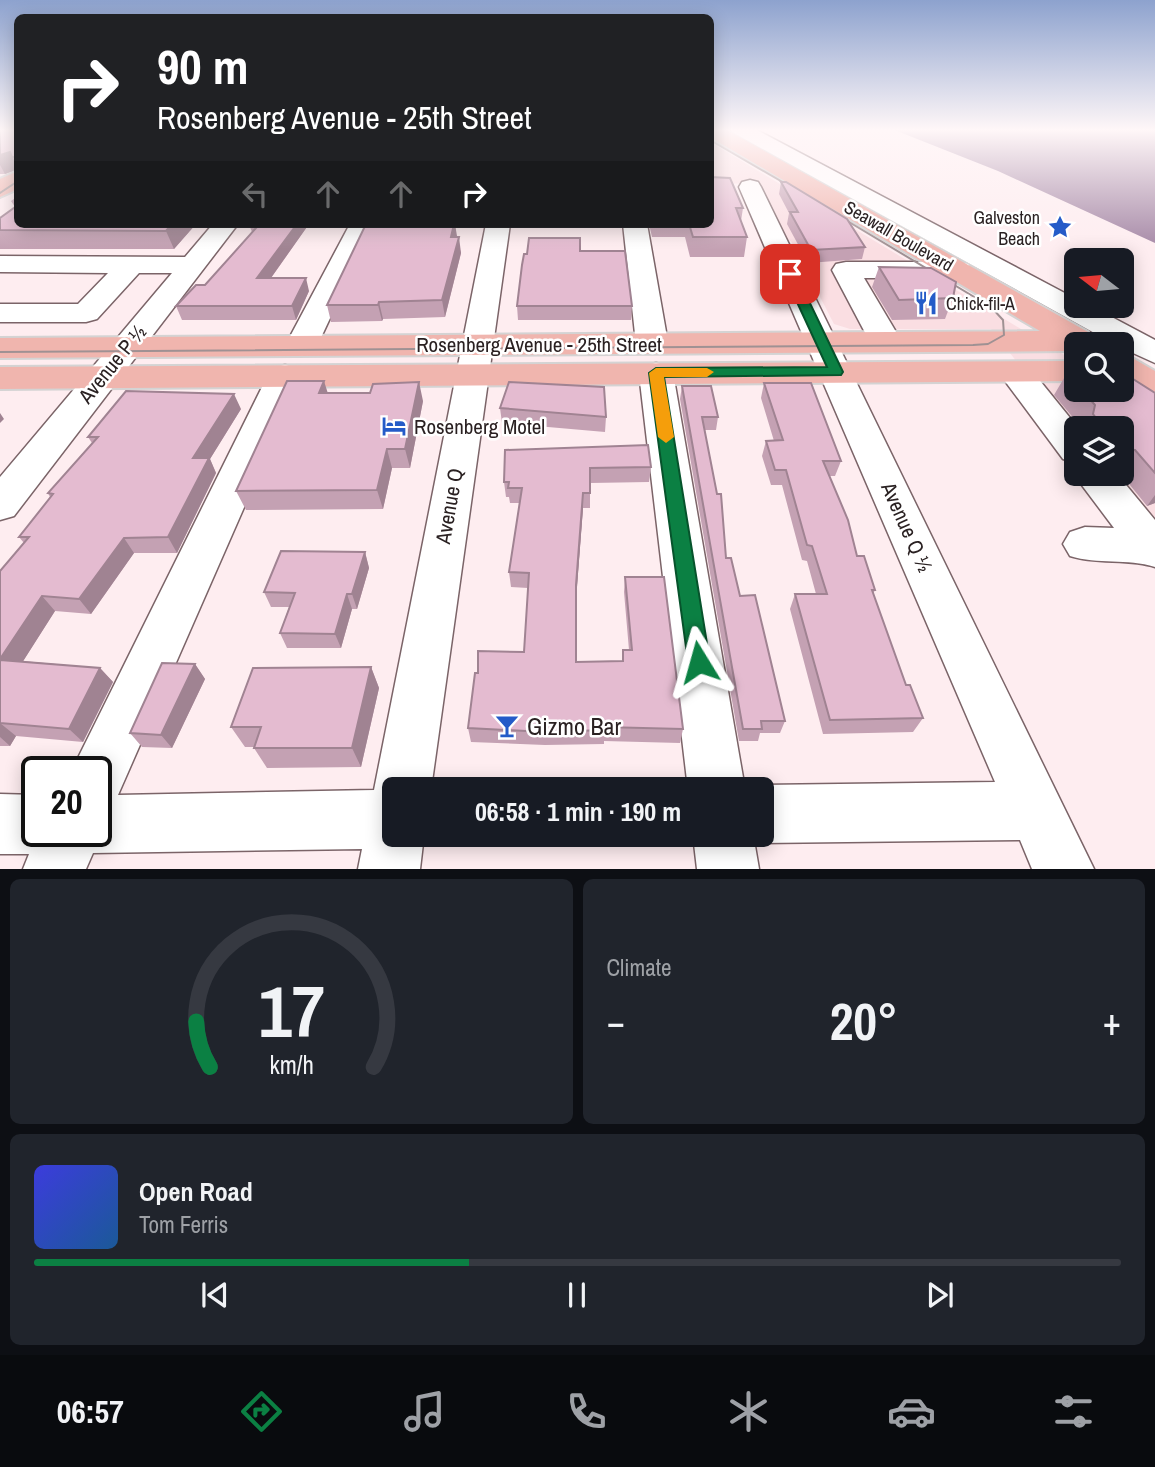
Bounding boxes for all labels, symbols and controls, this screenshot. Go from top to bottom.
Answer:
text: 90 m [157,33,249,99]
icon: right [42,42,133,133]
text: Rosenberg Avenue - 25th Street [157,96,531,139]
icon: left [236,175,274,213]
icon: ahead [309,175,347,213]
icon: ahead [382,175,420,213]
icon: right [455,175,493,213]
street label: Seawall Boulevard [840,195,958,277]
place label: Galveston Beach [974,205,1040,251]
place icon: Galveston Beach [1046,213,1074,241]
pin [760,244,820,304]
north arrow [1064,248,1134,318]
map controls [1064,248,1134,486]
icon: arrive [771,255,809,293]
restaurant icon: Chick-fil-A [912,289,940,317]
place label: Chick-fil-A [946,291,1015,316]
street label: Avenue P ½ [71,319,153,410]
street label: Rosenberg Avenue - 25th Street [416,330,662,359]
button: search [1064,332,1134,402]
hotel icon: Rosenberg Motel [380,412,408,440]
place label: Rosenberg Motel [414,412,545,441]
button: layers [1064,416,1134,486]
street label: Avenue Q [428,466,470,547]
street label: Avenue Q ½ [874,477,940,576]
position arrow [662,625,736,699]
place label: Gizmo Bar [527,710,622,742]
bar icon: Gizmo Bar [493,712,521,740]
speed limit sign: 20 [21,756,112,847]
text: 06:58 · 1 min · 190 m [475,794,681,829]
text: Climate [607,952,671,983]
text: 17 [258,963,324,1061]
text: 20° [830,986,898,1056]
text: − [607,996,625,1047]
text: + [1103,996,1121,1047]
text: km/h [269,1048,313,1082]
text: Open Road [139,1174,253,1209]
text: Tom Ferris [139,1209,228,1240]
icon: previous [196,1276,234,1314]
icon: pause [558,1276,596,1314]
icon: next [921,1276,959,1314]
icon: directions [237,1387,286,1436]
icon: music [400,1387,449,1436]
icon: phone [562,1387,611,1436]
icon: climate [724,1387,773,1436]
icon: car [887,1387,936,1436]
icon: filters [1049,1387,1098,1436]
text: 06:57 [57,1390,124,1433]

